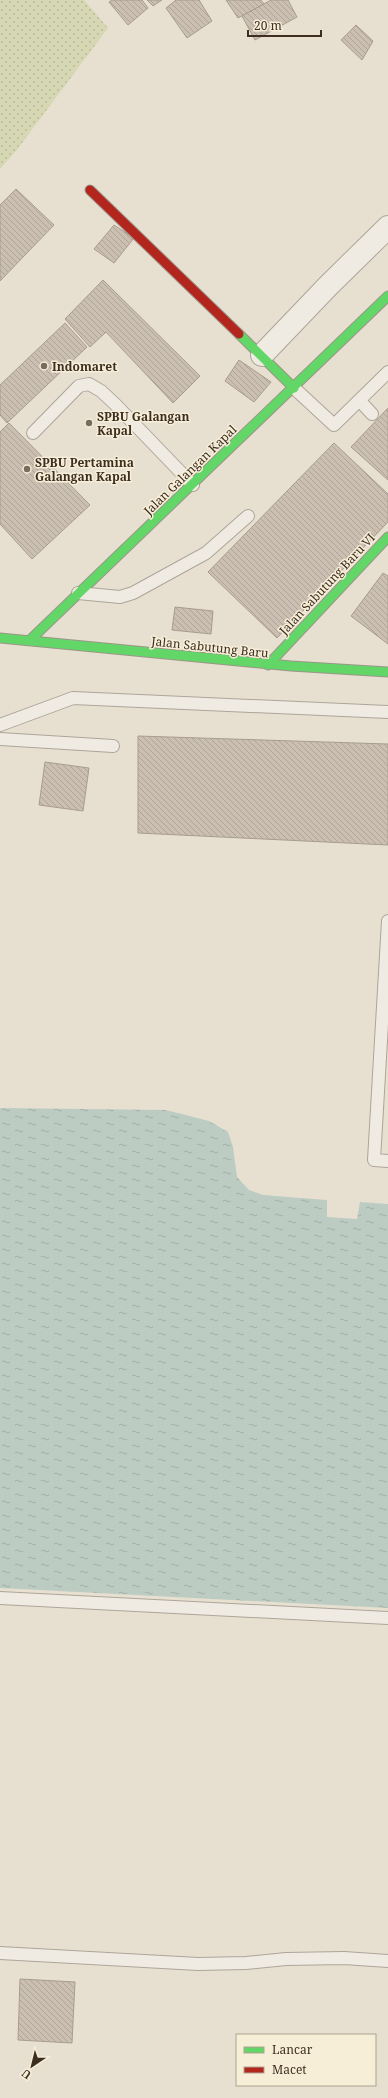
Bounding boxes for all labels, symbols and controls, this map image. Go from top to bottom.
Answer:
scale bar [248,12,321,38]
text: 20 m [254,17,282,34]
place label: Indomaret [52,358,117,375]
marker: Indomaret [39,361,49,371]
place label: SPBU Galangan Kapal [97,408,190,439]
marker: SPBU Galangan Kapal [84,418,94,428]
street label: Jalan Galangan Kapal [139,421,240,520]
place label: SPBU Pertamina Galangan Kapal [35,454,134,485]
marker: SPBU Pertamina Galangan Kapal [22,464,32,474]
street label: Jalan Sabutung Baru VI [275,529,379,639]
street label: Jalan Sabutung Baru [150,632,270,662]
legend [236,2034,376,2086]
text: Lancar [272,2041,313,2058]
north arrow [12,2046,52,2086]
text: Macet [272,2061,307,2078]
text: U [18,2066,34,2083]

